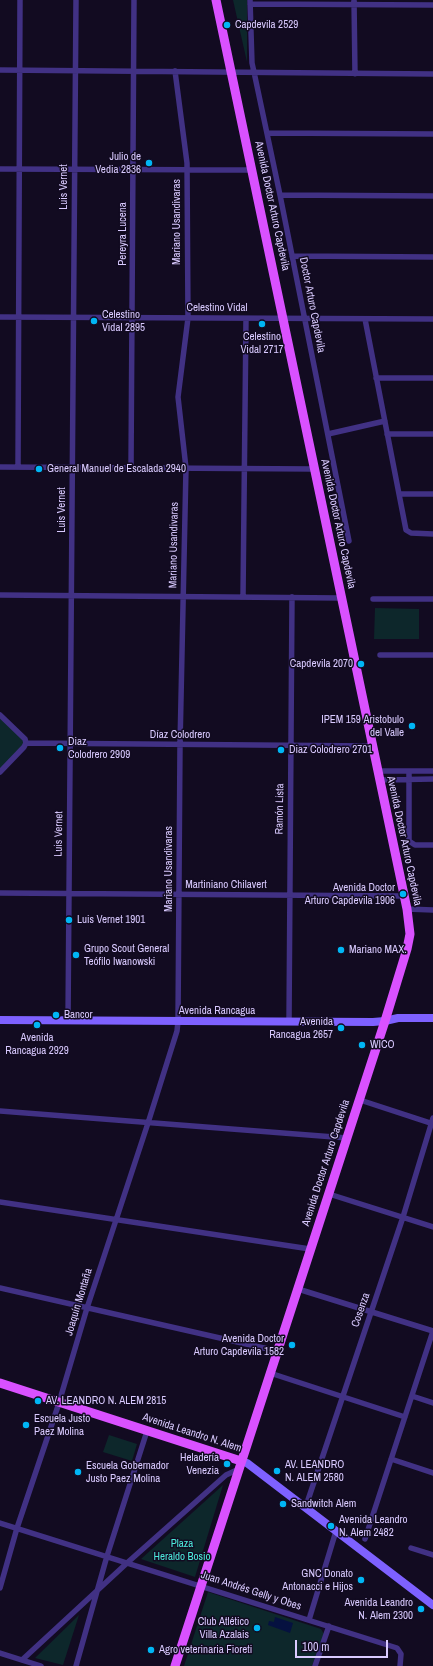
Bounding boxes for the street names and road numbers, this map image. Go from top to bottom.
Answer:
street label: Avenida Doctor Arturo Capdevila [252,140,292,272]
street label: Luis Vernet [57,164,71,210]
street label: Mariano Usandivaras [170,179,184,265]
street label: Pereyra Lucena [116,202,130,266]
street label: Doctor Arturo Capdevila [296,256,328,354]
street label: Celestino Vidal [186,301,248,315]
street label: Avenida Doctor Arturo Capdevila [318,458,358,590]
street label: Luis Vernet [55,487,69,533]
street label: Mariano Usandivaras [167,502,181,588]
street label: Díaz Colodrero [150,728,210,742]
street label: Avenida Doctor Arturo Capdevila [384,775,424,907]
street label: Ramón Lista [273,783,287,835]
street label: Luis Vernet [52,811,66,857]
street label: Mariano Usandivaras [162,826,176,912]
street label: Martiniano Chilavert [185,878,267,892]
street label: Avenida Rancagua [179,1004,255,1018]
street label: Avenida Doctor Arturo Capdevila [299,1098,353,1228]
street label: Joaquín Montaña [62,1267,96,1337]
street label: Cosenza [349,1291,373,1329]
street label: Avenida Leandro N. Alem [141,1411,243,1455]
street label: Juan Andrés Gelly y Obes [199,1569,303,1613]

